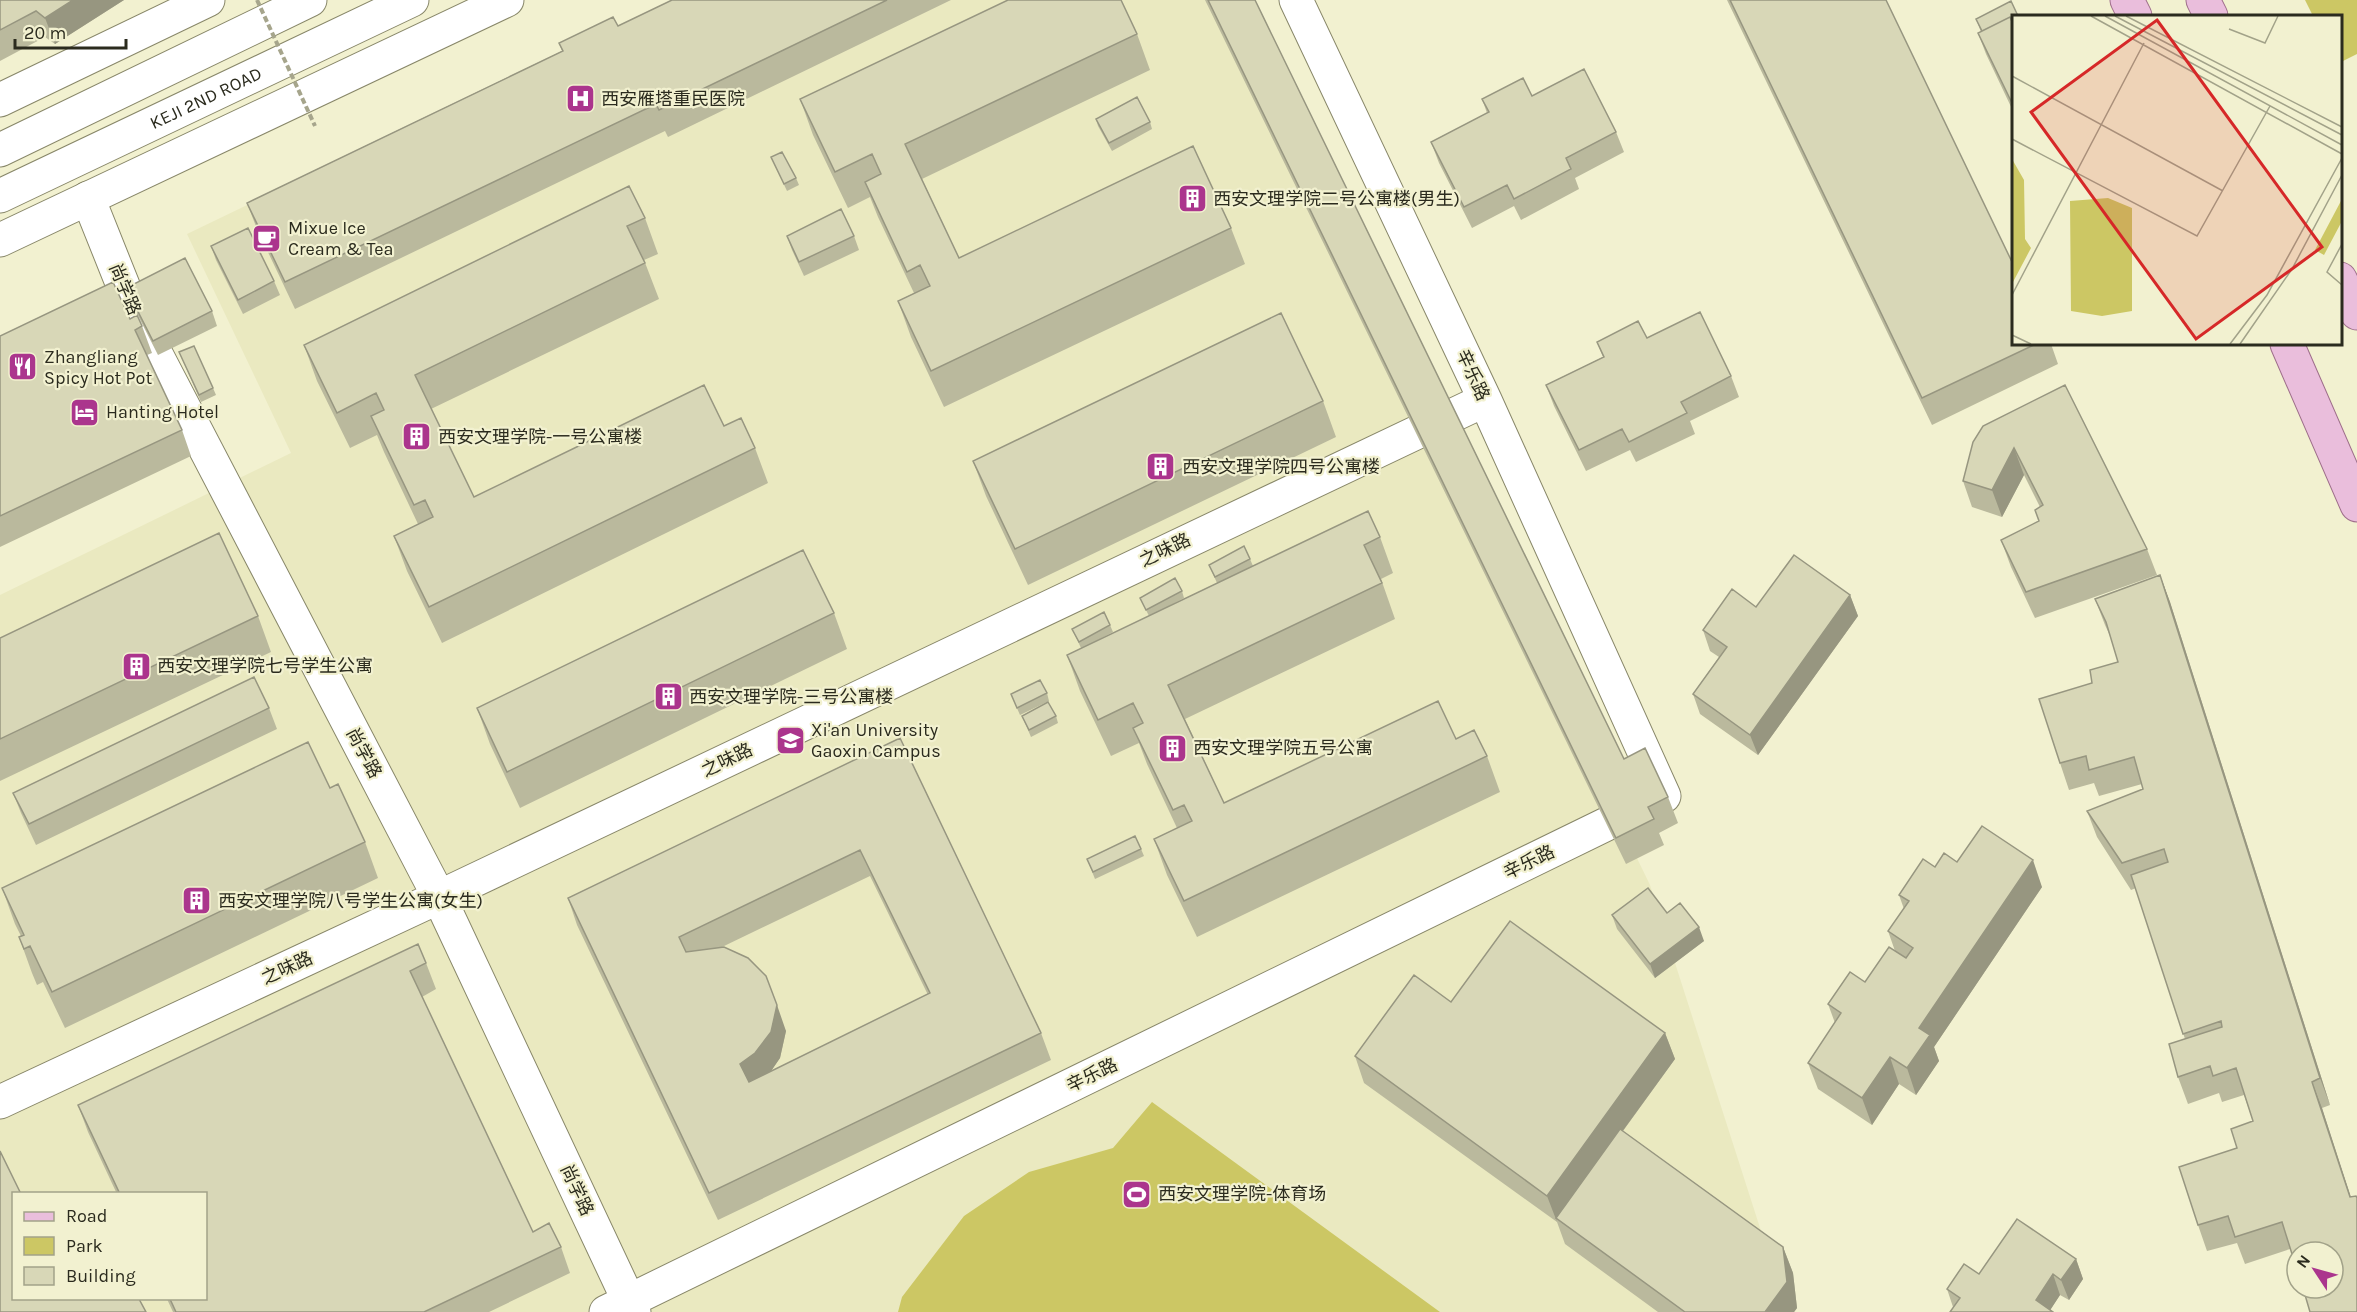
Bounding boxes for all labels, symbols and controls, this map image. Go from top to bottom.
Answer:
scale bar [15,12,126,50]
inset map [2012,15,2342,345]
text: 20 m [24,22,66,44]
street label: KEJI 2ND ROAD [146,62,265,134]
hospital icon: 西安雁塔重民医院 [564,83,596,115]
place label: 西安雁塔重民医院 [601,88,745,110]
building icon: 西安文理学院二号公寓楼(男生) [1176,183,1208,215]
place label: 西安文理学院二号公寓楼(男生) [1213,188,1460,210]
place label: Mixue Ice Cream & Tea [288,217,393,260]
cafe icon: Mixue Ice Cream & Tea [251,222,283,254]
street label: 尚学路 [104,260,146,318]
place label: Zhangliang Spicy Hot Pot [44,346,152,389]
street label: 辛乐路 [1452,346,1494,404]
restaurant icon: Zhangliang Spicy Hot Pot [7,351,39,383]
hotel icon: Hanting Hotel [69,396,101,428]
place label: Hanting Hotel [106,401,219,423]
building icon: 西安文理学院-一号公寓楼 [401,421,433,453]
place label: 西安文理学院-一号公寓楼 [438,426,642,448]
building icon: 西安文理学院四号公寓楼 [1145,451,1177,483]
place label: 西安文理学院四号公寓楼 [1182,456,1380,478]
street label: 之味路 [1136,528,1194,572]
building icon: 西安文理学院七号学生公寓 [120,650,152,682]
place label: 西安文理学院七号学生公寓 [157,655,373,677]
building icon: 西安文理学院-三号公寓楼 [652,681,684,713]
place label: 西安文理学院-三号公寓楼 [689,686,893,708]
place label: Xi'an University Gaoxin Campus [811,719,941,762]
street label: 尚学路 [342,724,386,782]
school or university icon: Xi'an University Gaoxin Campus [774,724,806,756]
building icon: 西安文理学院五号公寓 [1156,732,1188,764]
place label: 西安文理学院五号公寓 [1193,737,1373,759]
street label: 之味路 [698,738,756,782]
street label: 辛乐路 [1500,840,1558,884]
building icon: 西安文理学院八号学生公寓(女生) [181,885,213,917]
place label: 西安文理学院八号学生公寓(女生) [218,890,483,912]
street label: 之味路 [258,947,316,989]
street label: 辛乐路 [1063,1053,1121,1097]
street label: 尚学路 [556,1161,598,1219]
sports icon: 西安文理学院-体育场 [1121,1178,1153,1210]
place label: 西安文理学院-体育场 [1158,1183,1326,1205]
legend [12,1192,207,1300]
text: Road [66,1205,107,1227]
text: Park [66,1235,103,1257]
north arrow [2285,1240,2345,1300]
text: N [2292,1251,2314,1272]
text: Building [66,1265,136,1287]

